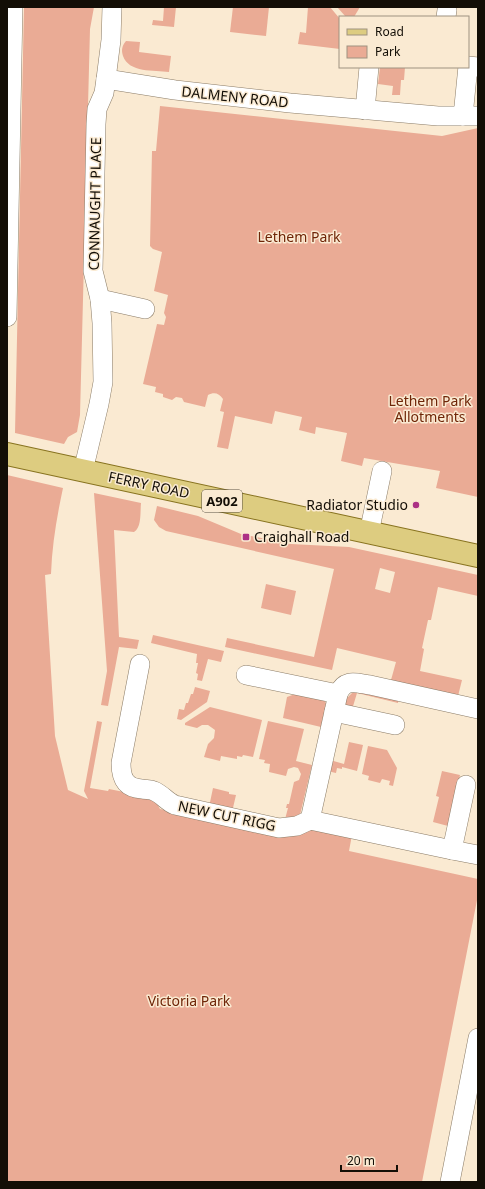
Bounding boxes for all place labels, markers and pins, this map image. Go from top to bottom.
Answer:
place label: Radiator Studio [306,495,408,514]
marker: Radiator Studio [411,500,421,510]
place label: Craighall Road [254,527,349,546]
marker: Craighall Road [241,532,251,542]

